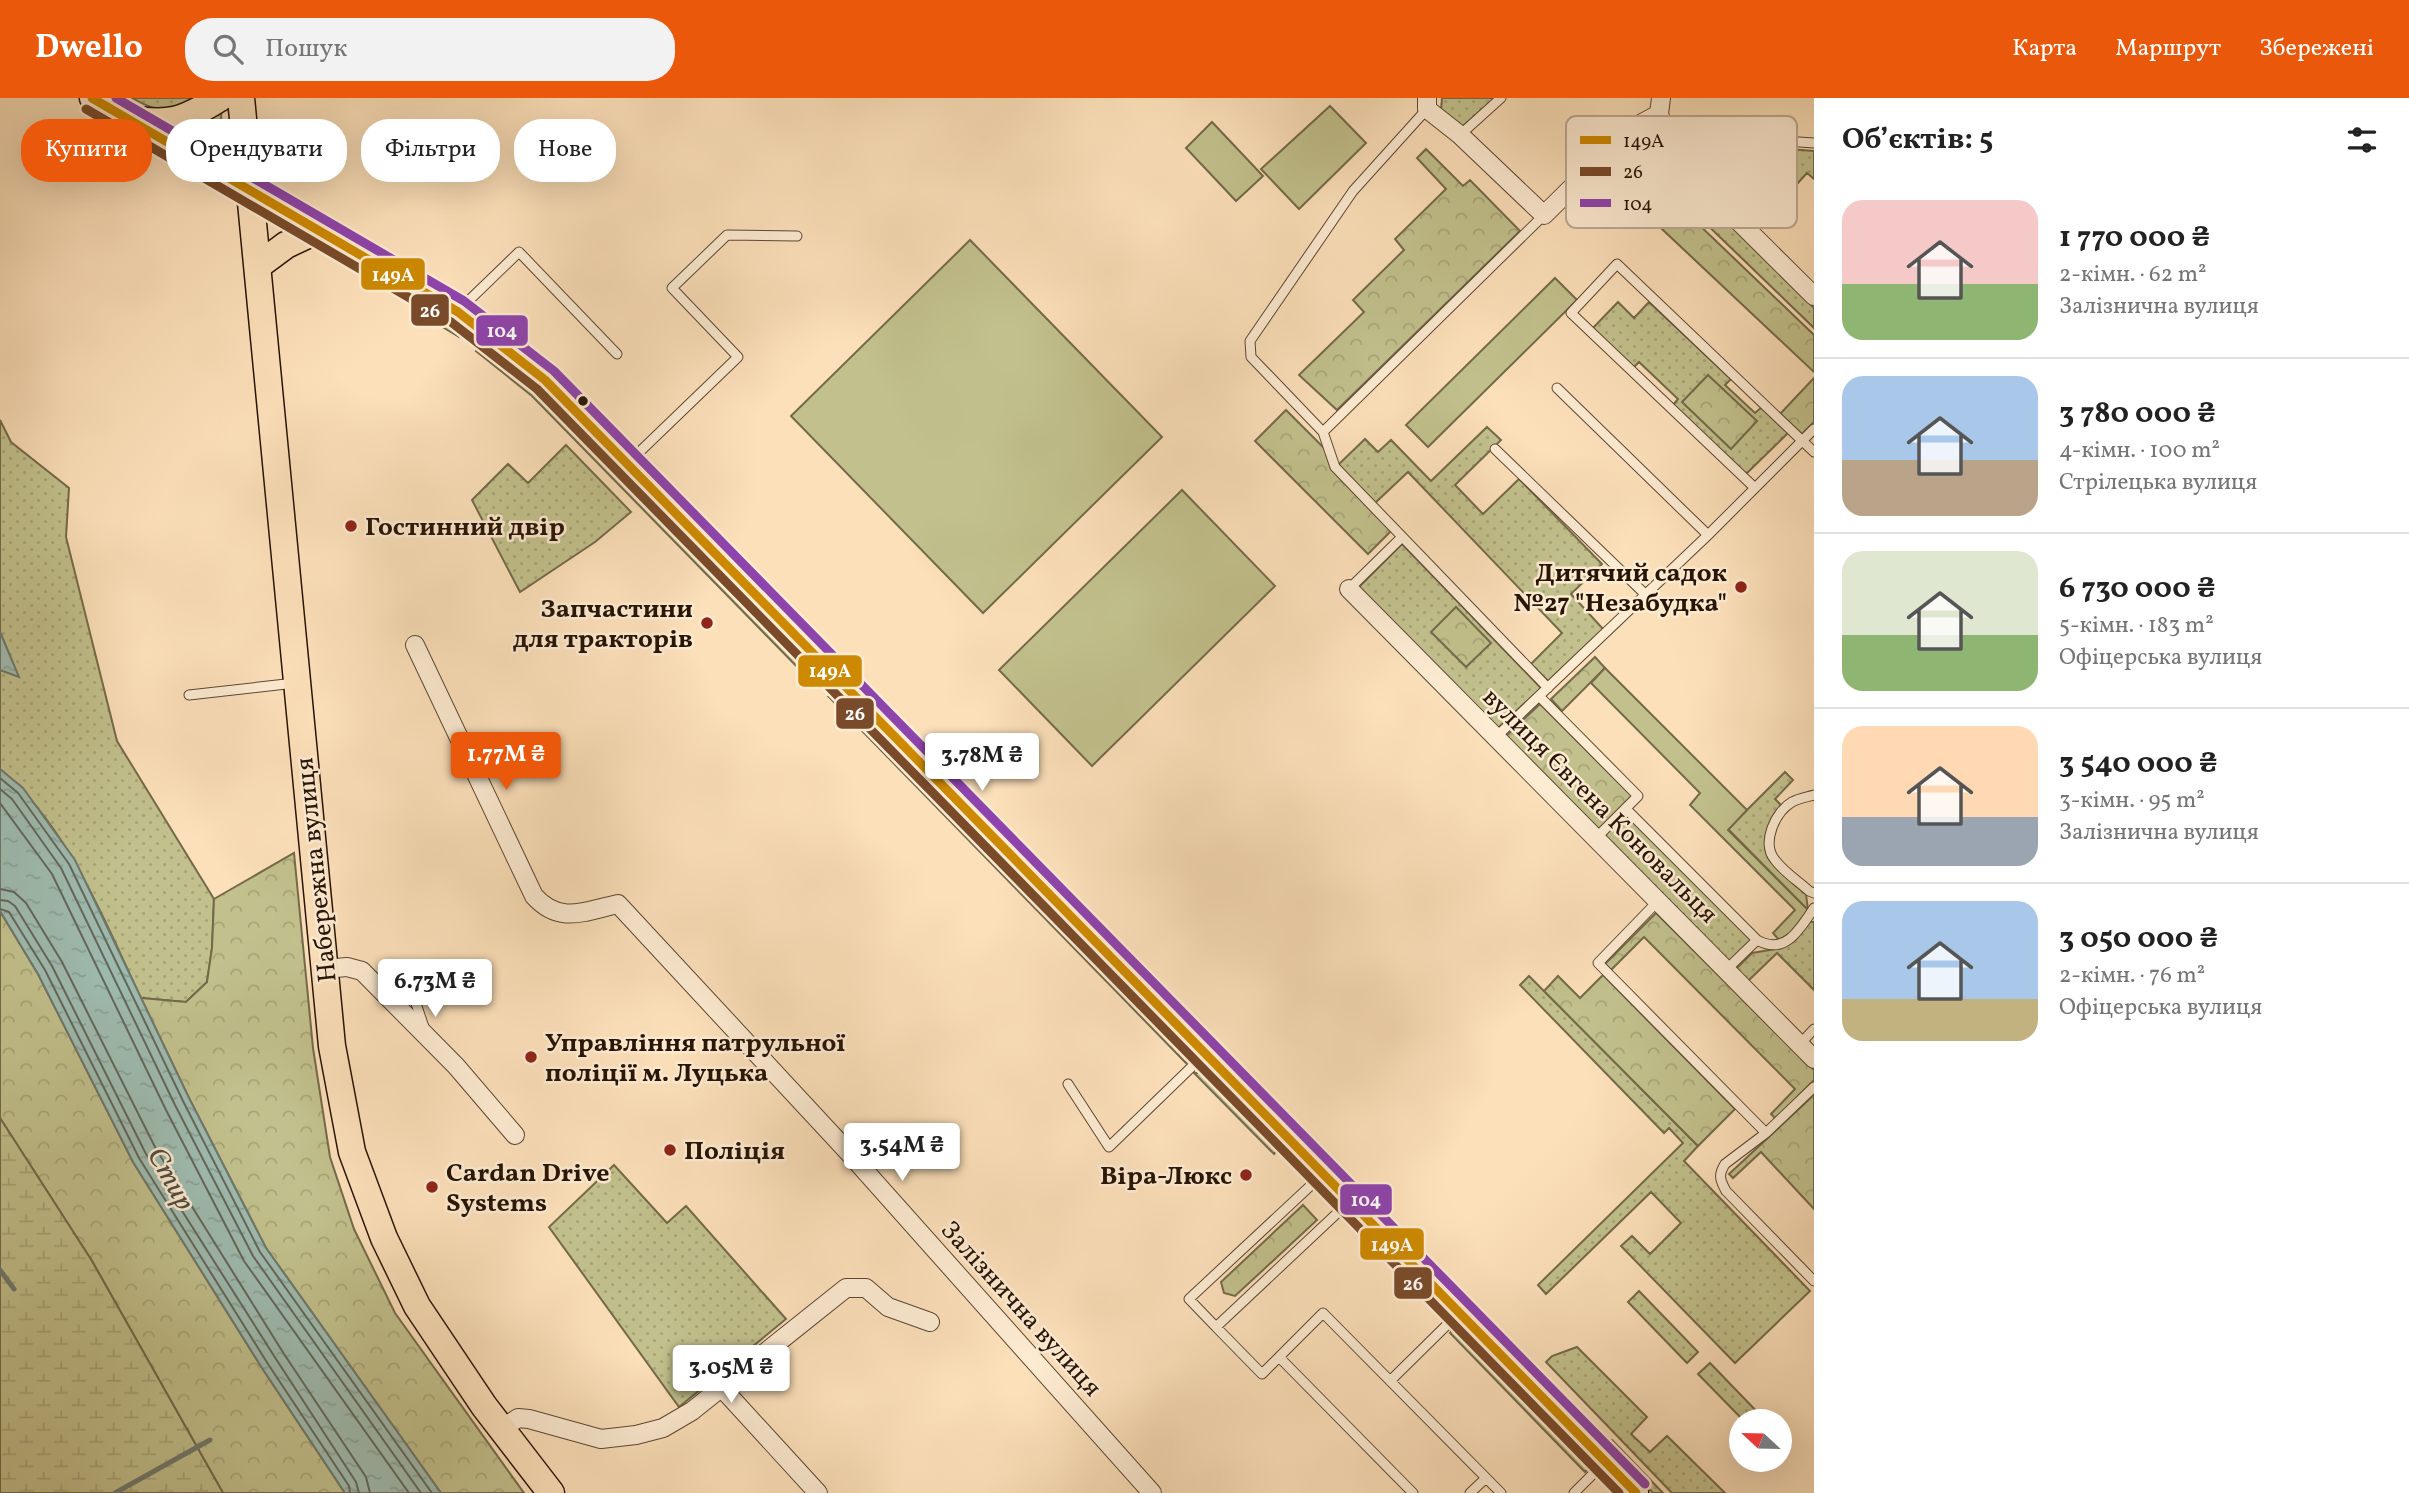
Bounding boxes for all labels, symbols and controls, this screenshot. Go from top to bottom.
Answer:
search box [185,18,675,81]
text: Dwello [35,26,143,72]
icon: search [209,30,247,68]
text: Пошук [265,31,347,67]
text: Карта [2012,32,2077,66]
text: Маршрут [2115,32,2221,66]
text: Збережені [2259,32,2374,66]
legend [1566,116,1797,228]
chip: Купити [21,119,152,182]
chip: Орендувати [166,119,347,182]
chip: Фільтри [361,119,500,182]
chip: Нове [514,119,616,182]
text: Об’єктів: 5 [1842,119,1993,161]
icon: filters [2343,121,2381,159]
text: 149А [1623,129,1664,155]
text: 26 [1623,160,1643,186]
text: 104 [1623,192,1653,218]
text: 1 770 000 ₴ [2059,217,2210,259]
icon: home [1898,228,1982,312]
line badge: 149А [360,257,426,291]
text: 2-кімн. · 62 m² [2059,259,2207,291]
text: 149А [372,263,415,289]
text: Залізнична вулиця [2059,291,2259,323]
line badge: 26 [410,293,450,327]
text: 26 [420,299,440,325]
line badge: 104 [475,314,529,347]
text: 104 [487,319,517,345]
text: 3 780 000 ₴ [2059,393,2216,435]
unlabelled marker [576,394,590,408]
icon: home [1898,404,1982,488]
text: 4-кімн. · 100 m² [2059,435,2220,467]
text: Стрілецька вулиця [2059,467,2257,499]
place label: Гостинний двір [365,510,565,546]
marker: Гостинний двір [343,518,359,534]
place label: Дитячий садок №27 "Незабудка" [1514,556,1727,622]
text: 6 730 000 ₴ [2059,568,2216,610]
marker: Дитячий садок №27 "Незабудка" [1733,579,1749,595]
icon: home [1898,579,1982,663]
place label: Запчастини для тракторів [513,592,693,658]
text: 5-кімн. · 183 m² [2059,610,2214,642]
marker: Запчастини для тракторів [699,615,715,631]
text: Офіцерська вулиця [2059,642,2262,674]
line badge: 149А [797,654,863,688]
text: 149А [809,659,852,685]
street label: вулиця Євгена Коновальця [1474,681,1725,932]
line badge: 26 [835,697,875,730]
text: 26 [845,702,865,728]
pin: 1.77M ₴ [441,732,571,792]
pin: 3.78M ₴ [917,734,1047,793]
text: 1.77M ₴ [467,739,545,771]
text: 3.78M ₴ [941,740,1023,772]
text: 3 540 000 ₴ [2059,743,2218,785]
icon: home [1898,754,1982,838]
street label: Набережна вулиця [287,756,347,984]
text: 3-кімн. · 95 m² [2059,785,2205,817]
text: Залізнична вулиця [2059,817,2259,849]
text: 3 050 000 ₴ [2059,918,2218,960]
icon: home [1898,929,1982,1013]
pin: 6.73M ₴ [370,960,500,1019]
text: 2-кімн. · 76 m² [2059,960,2205,992]
text: 6.73M ₴ [394,966,476,998]
text: Офіцерська вулиця [2059,992,2262,1024]
place label: Управління патрульної поліції м. Луцька [545,1026,846,1092]
marker: Управління патрульної поліції м. Луцька [523,1049,539,1065]
pin: 3.54M ₴ [837,1124,967,1183]
text: 3.54M ₴ [860,1130,944,1162]
place label: Поліція [684,1134,785,1170]
water label: Стир [137,1141,203,1218]
marker: Поліція [662,1142,678,1158]
place label: Cardan Drive Systems [446,1156,610,1222]
place label: Віра-Люкс [1100,1159,1232,1195]
marker: Віра-Люкс [1238,1167,1254,1183]
marker: Cardan Drive Systems [424,1179,440,1195]
line badge: 104 [1339,1183,1393,1216]
text: 104 [1351,1188,1381,1214]
street label: Залізнична вулиця [932,1213,1109,1405]
line badge: 149А [1359,1227,1425,1261]
text: 149А [1371,1233,1414,1259]
line badge: 26 [1393,1266,1433,1300]
text: 26 [1403,1272,1423,1298]
pin: 3.05M ₴ [666,1346,796,1405]
text: 3.05M ₴ [689,1352,773,1384]
north arrow [1729,1409,1792,1472]
map controls [1729,1409,1792,1472]

